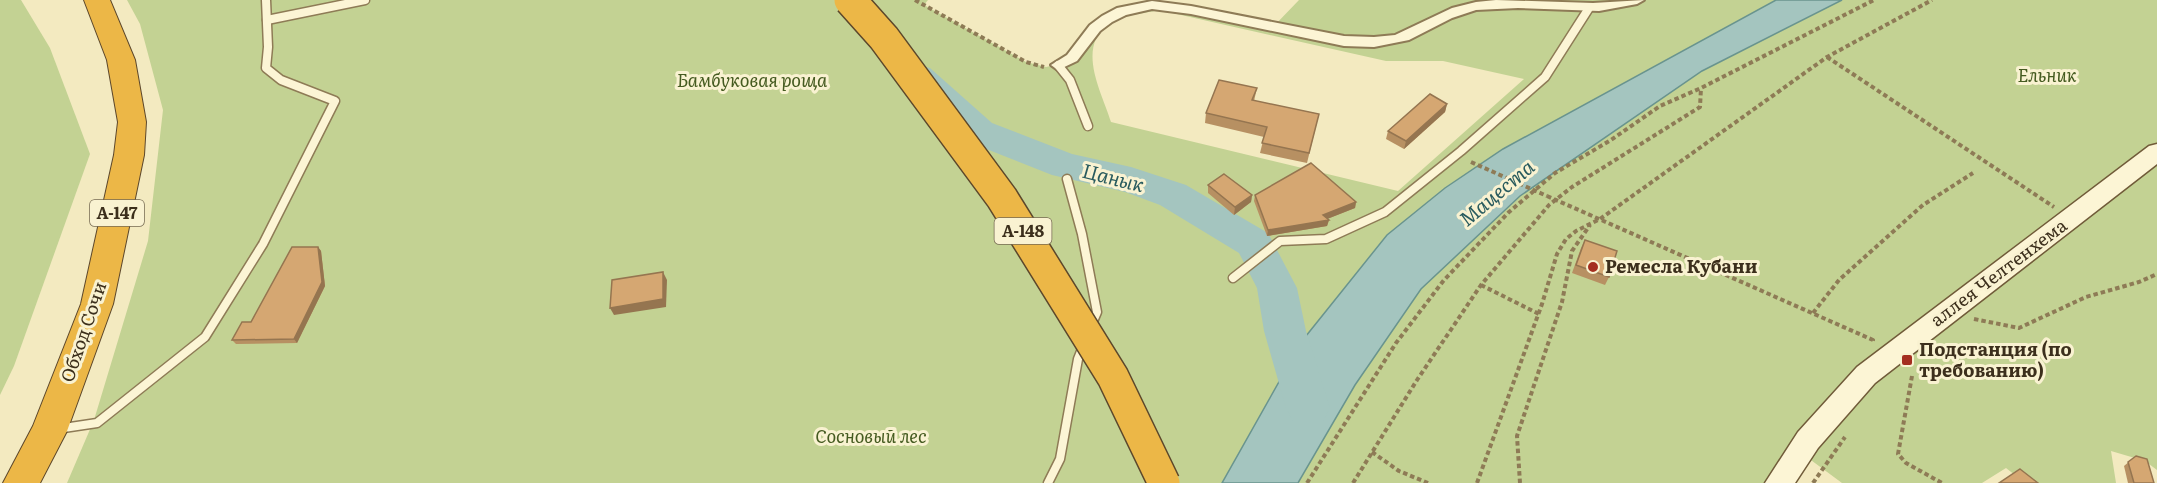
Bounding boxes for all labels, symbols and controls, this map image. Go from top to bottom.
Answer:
park label: Ельник [2017,61,2077,88]
park label: Бамбуковая роща [677,66,828,93]
water label: Мацеста [1451,151,1540,232]
water label: Цанык [1079,154,1148,198]
road number: А-147 [90,200,144,226]
street label: аллея Челтенхема [1924,211,2072,332]
road number: А-148 [994,218,1052,244]
place label: Ремесла Кубани [1605,252,1758,279]
marker: Ремесла Кубани [1586,260,1600,274]
street label: Обход Сочи [53,278,112,386]
place label: Подстанция (по требованию) [1919,335,2072,383]
marker: Подстанция (по требованию) [1900,353,1914,367]
park label: Сосновый лес [815,422,927,449]

